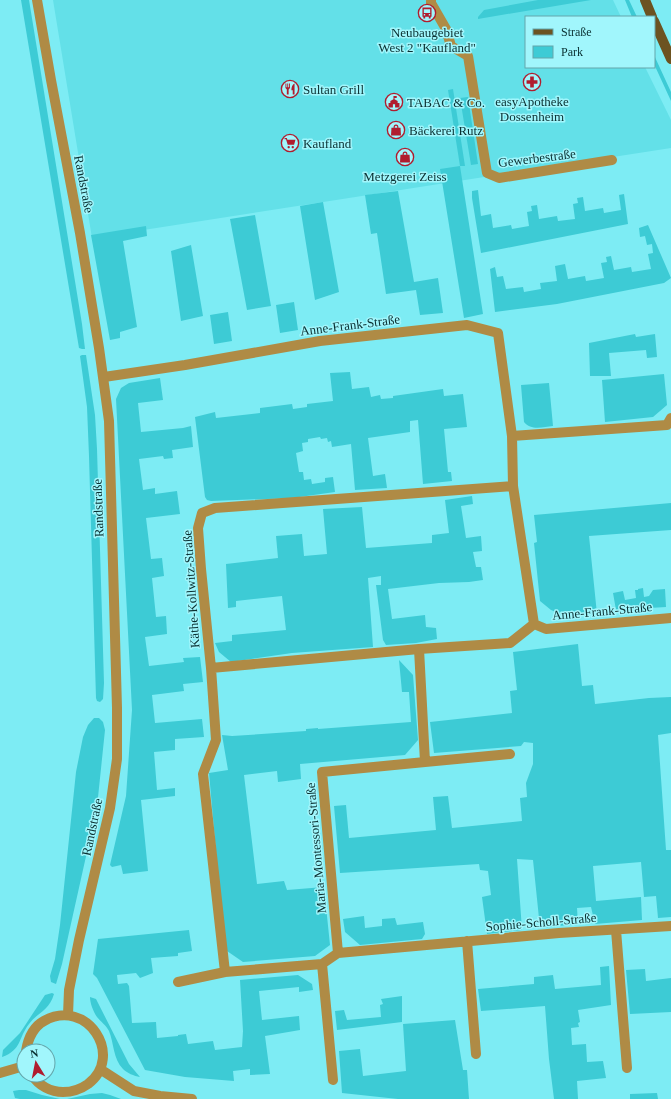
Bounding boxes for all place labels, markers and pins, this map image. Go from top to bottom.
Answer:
bus stop icon: Neubaugebiet West 2 "Kaufland" [417,3,437,23]
place label: Neubaugebiet West 2 "Kaufland" [378,25,476,55]
pharmacy icon: easyApotheke Dossenheim [522,72,542,92]
restaurant icon: Sultan Grill [280,79,300,99]
place label: Sultan Grill [303,82,364,97]
public building icon: TABAC & Co. [384,92,404,112]
place label: easyApotheke Dossenheim [495,94,569,124]
place label: TABAC & Co. [407,95,485,110]
shop icon: Bäckerei Rutz [386,120,406,140]
place label: Bäckerei Rutz [409,123,483,138]
supermarket icon: Kaufland [280,133,300,153]
place label: Kaufland [303,136,352,151]
shop icon: Metzgerei Zeiss [395,147,415,167]
place label: Metzgerei Zeiss [363,169,447,184]

